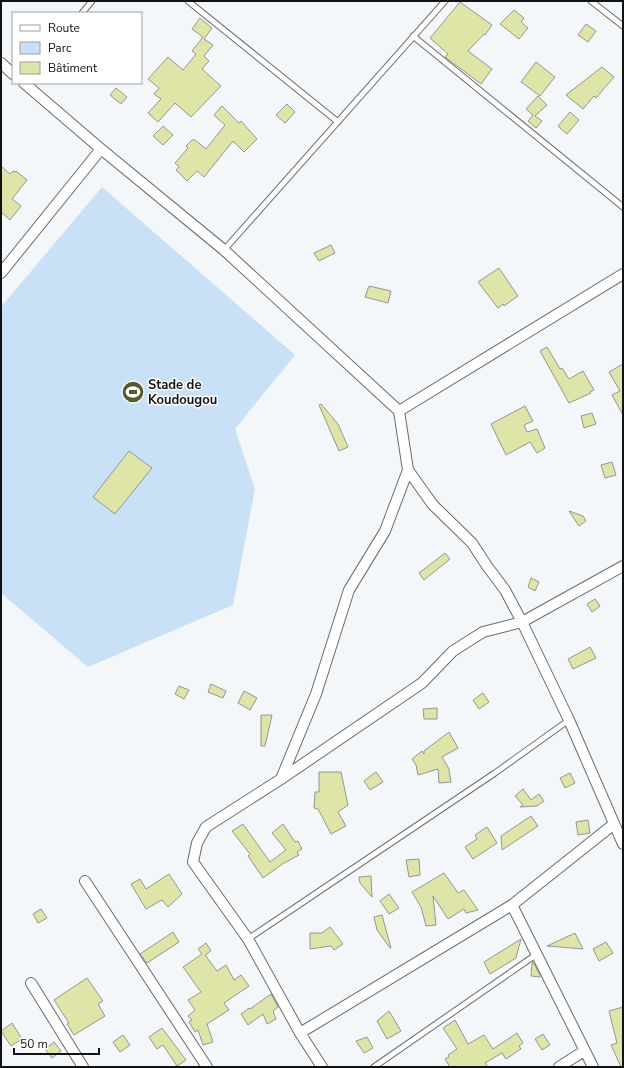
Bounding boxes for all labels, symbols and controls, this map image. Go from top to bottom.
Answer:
legend [12,12,142,84]
text: Route [48,20,80,36]
text: Parc [48,40,72,56]
text: Bâtiment [48,60,98,76]
place label: Stade de Koudougou [148,376,217,409]
sports icon: Stade de Koudougou [120,379,146,405]
scale bar [14,1030,99,1056]
text: 50 m [20,1036,48,1052]

